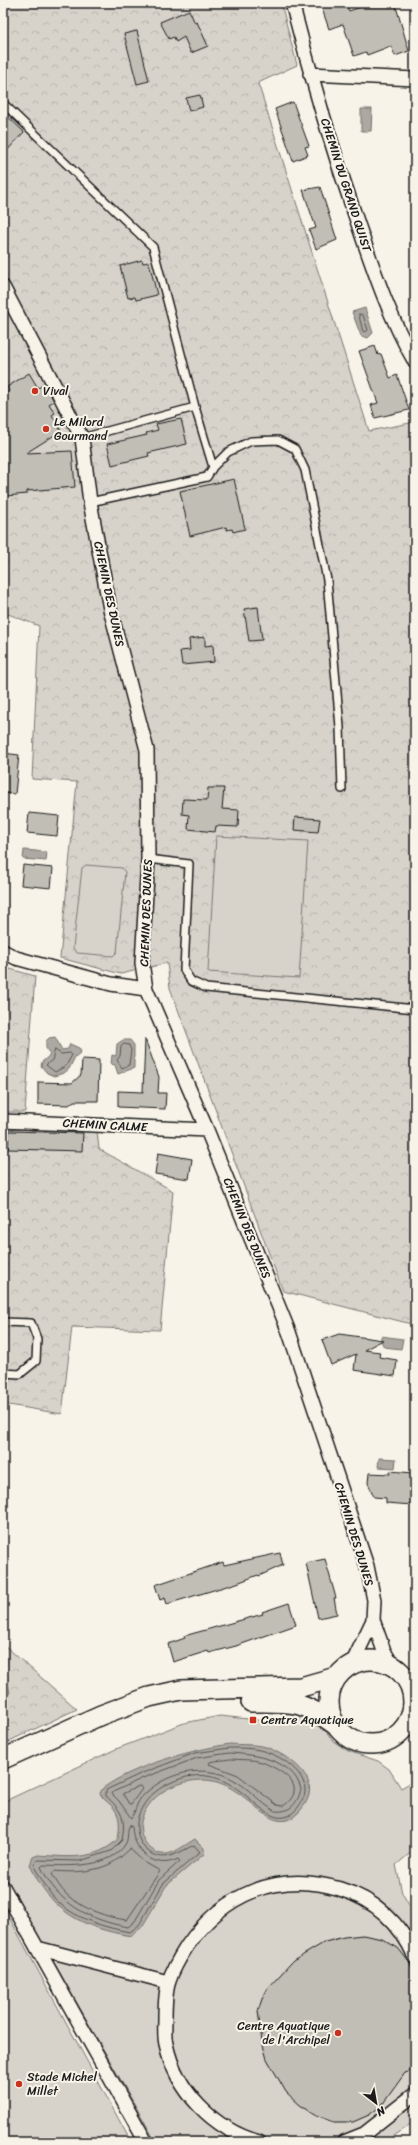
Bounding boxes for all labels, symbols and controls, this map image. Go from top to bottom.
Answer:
street label: CHEMIN DU GRAND QUIST [314,115,378,256]
place label: Vival [43,380,69,402]
marker: Vival [30,386,40,396]
place label: Le Milord Gourmand [54,411,109,447]
marker: Le Milord Gourmand [41,424,51,434]
street label: CHEMIN DES DUNES [87,539,131,649]
street label: CHEMIN DES DUNES [133,858,159,967]
street label: CHEMIN CALME [62,1112,149,1138]
street label: CHEMIN DES DUNES [217,1174,278,1282]
street label: CHEMIN DES DUNES [328,1479,380,1589]
place label: Centre Aquatique [261,1709,354,1731]
marker: Centre Aquatique [248,1715,258,1725]
place label: Centre Aquatique de l'Archipel [237,2015,331,2051]
marker: Centre Aquatique de l'Archipel [333,2028,343,2038]
place label: Stade Michel Millet [27,2066,97,2102]
marker: Stade Michel Millet [14,2079,24,2089]
north arrow [356,2083,396,2123]
text: N [372,2101,390,2121]

